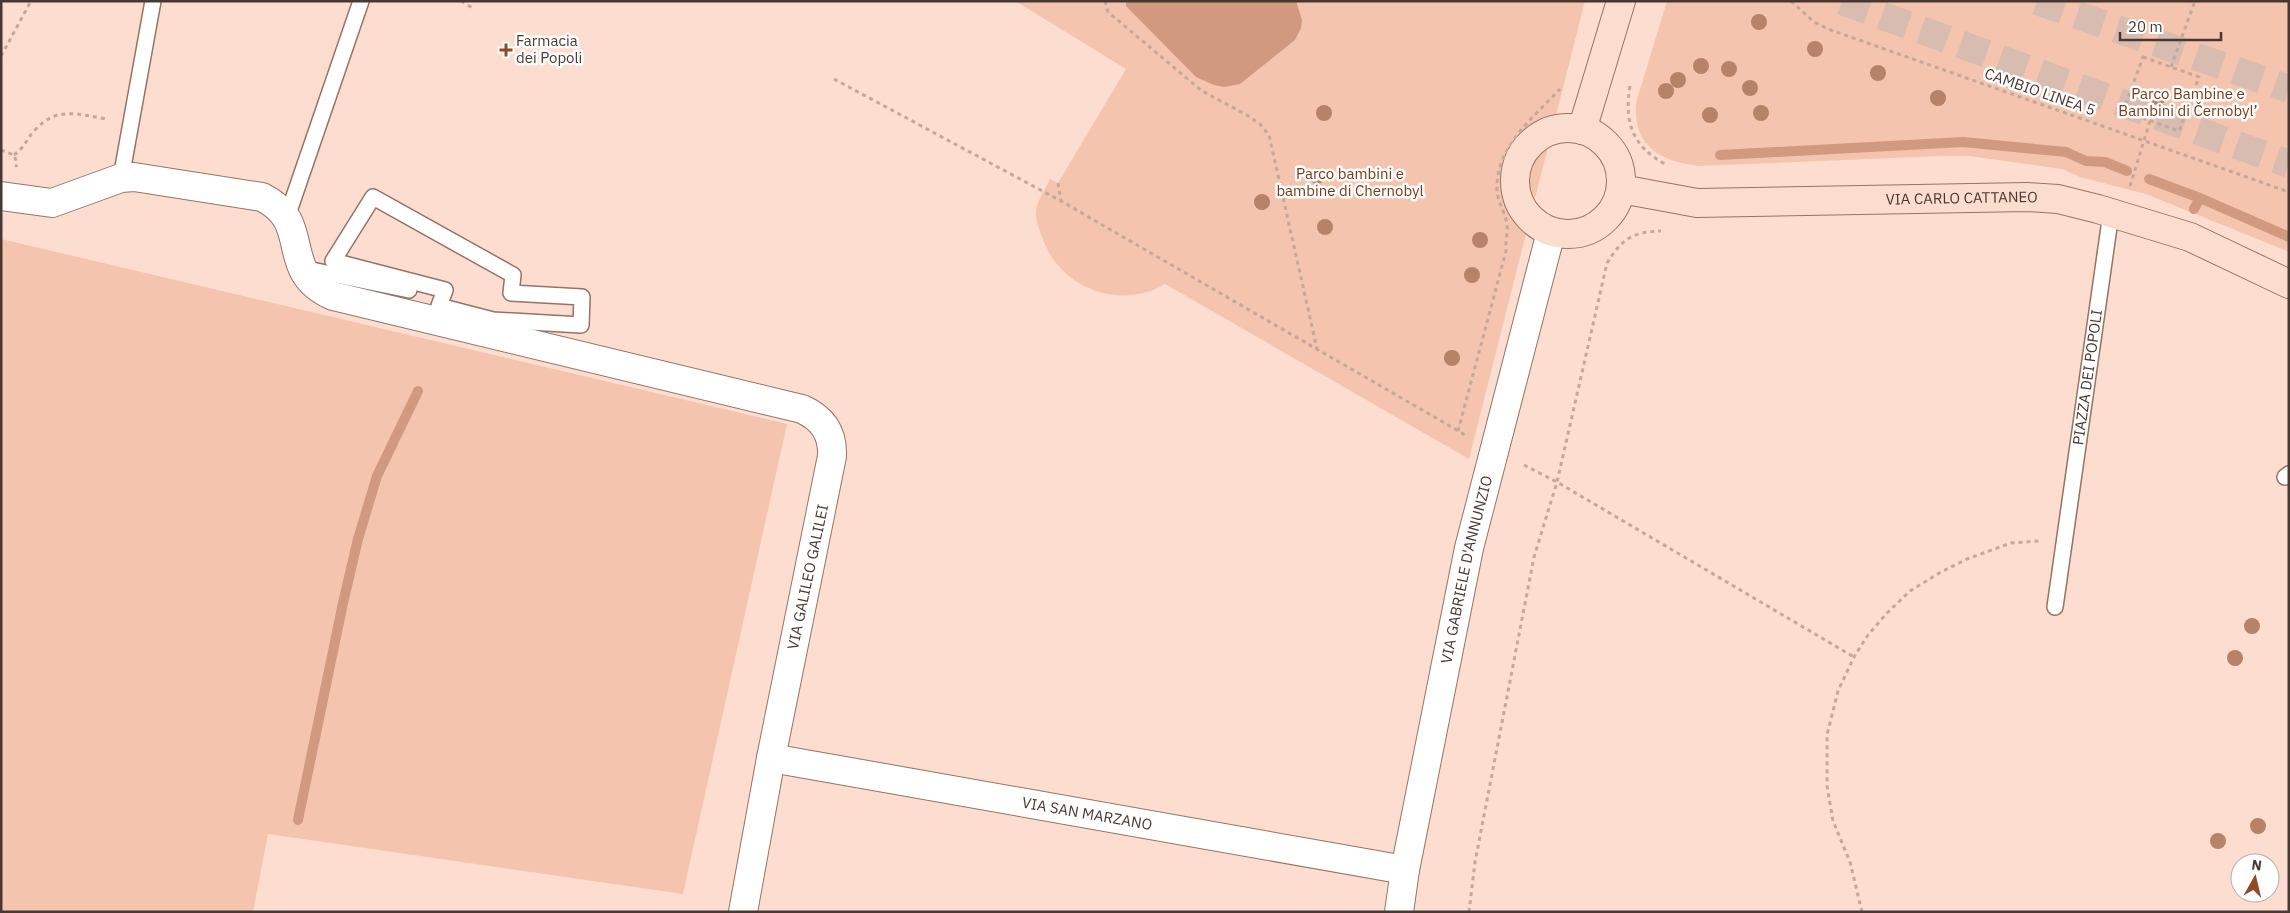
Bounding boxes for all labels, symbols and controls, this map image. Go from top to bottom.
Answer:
scale bar [2120,10,2221,42]
text: 20 m [2128,17,2163,36]
place label: Farmacia dei Popoli [516,31,582,67]
marker: Farmacia dei Popoli [500,44,512,56]
street label: CAMBIO LINEA 5 [1982,64,2098,119]
park label: Parco Bambine e Bambini di Černobyl’ [2118,84,2258,120]
park label: Parco bambini e bambine di Chernobyl [1276,164,1424,200]
street label: VIA CARLO CATTANEO [1885,187,2038,209]
street label: PIAZZA DEI POPOLI [2068,308,2106,446]
street label: VIA GABRIELE D'ANNUNZIO [1436,474,1496,665]
street label: VIA GALILEO GALILEI [783,502,832,651]
street label: VIA SAN MARZANO [1021,793,1154,834]
north arrow [2230,853,2280,903]
text: N [2251,856,2263,875]

